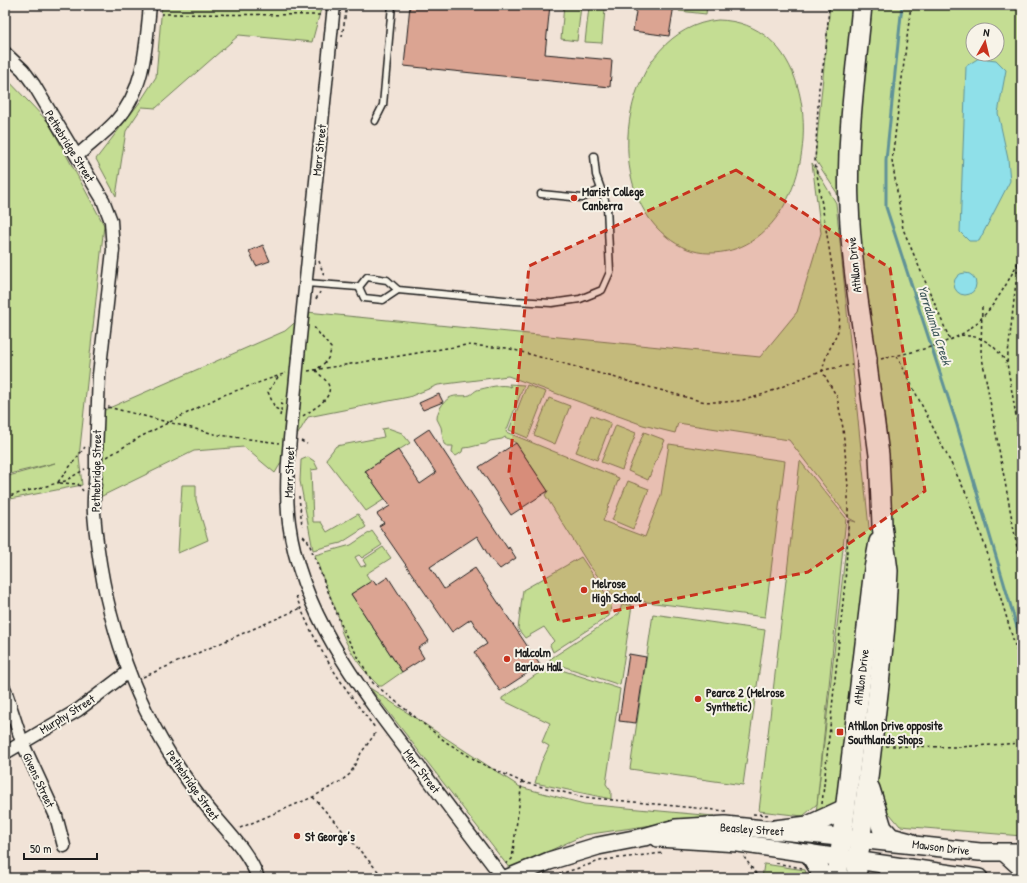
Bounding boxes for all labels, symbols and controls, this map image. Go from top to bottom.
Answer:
north arrow [965,22,1005,62]
text: N [983,25,990,39]
street label: Pethebridge Street [41,107,99,186]
street label: Marr Street [308,122,330,177]
place label: Marist College Canberra [582,183,644,214]
marker: Marist College Canberra [569,193,579,203]
street label: Athllon Drive [843,236,865,294]
water label: Yarralumla Creek [914,283,957,369]
street label: Pethebridge Street [87,429,105,512]
street label: Marr Street [280,445,298,498]
place label: Melrose High School [592,575,642,607]
marker: Melrose High School [579,585,589,595]
place label: Malcolm Barlow Hall [515,644,563,675]
street label: Athllon Drive [849,648,873,706]
marker: Malcolm Barlow Hall [502,654,512,664]
place label: Pearce 2 (Melrose Synthetic) [706,684,785,716]
street label: Murphy Street [36,690,99,738]
marker: Pearce 2 (Melrose Synthetic) [693,694,703,704]
place label: Athllon Drive opposite Southlands Shops [848,717,943,749]
marker: Athllon Drive opposite Southlands Shops [835,727,845,737]
street label: Marr Street [400,745,445,797]
street label: Pethebridge Street [162,746,224,824]
street label: Givens Street [19,750,59,811]
street label: Beasley Street [720,818,785,840]
place label: St George’s [305,828,355,846]
marker: St George’s [292,831,302,841]
scale bar [24,835,97,861]
street label: Mawson Drive [911,835,971,859]
text: 50 m [30,840,51,857]

